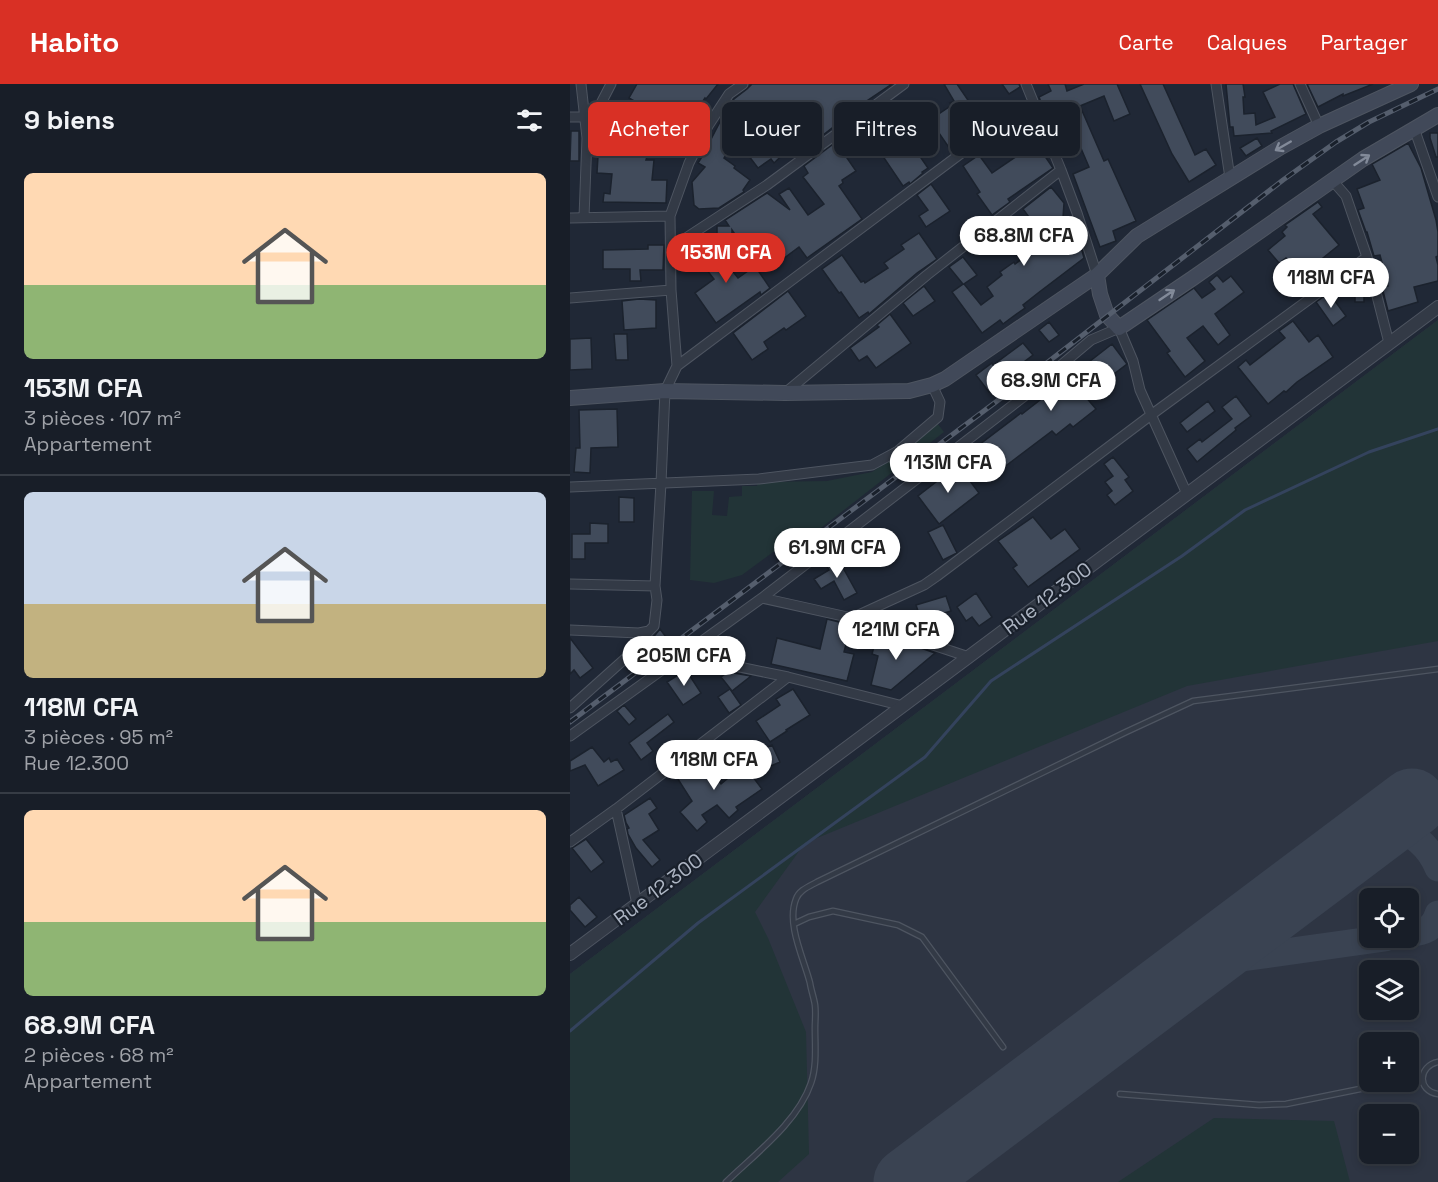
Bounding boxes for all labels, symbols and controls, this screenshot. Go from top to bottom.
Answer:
text: Habito [30,24,119,60]
text: Carte [1119,29,1174,56]
text: Calques [1207,29,1287,56]
text: Partager [1320,29,1408,56]
chip: Acheter [588,102,710,156]
chip: Louer [722,102,822,156]
chip: Filtres [834,102,938,156]
chip: Nouveau [950,102,1080,156]
text: 9 biens [24,103,115,137]
icon: filters [513,104,546,137]
one-way arrow [1274,141,1291,153]
one-way arrow [1353,154,1370,166]
icon: home [231,212,339,320]
pin: 68.8M CFA [955,216,1093,267]
text: 68.8M CFA [974,222,1074,248]
pin: 153M CFA [664,233,788,284]
text: 153M CFA [680,239,772,265]
pin: 118M CFA [1269,258,1393,309]
text: 118M CFA [1287,264,1375,290]
one-way arrow [1159,289,1176,302]
pin: 68.9M CFA [982,361,1120,412]
text: 68.9M CFA [1001,367,1101,393]
text: 153M CFA [24,371,143,405]
text: 3 pièces · 107 m² [24,405,181,431]
text: Appartement [24,431,152,457]
pin: 113M CFA [886,443,1010,494]
text: 113M CFA [904,449,992,475]
pin: 61.9M CFA [768,528,906,579]
icon: home [231,531,339,639]
text: 61.9M CFA [788,534,886,560]
street label: Rue 12.300 [997,556,1097,640]
pin: 121M CFA [834,610,958,661]
text: 121M CFA [852,616,940,642]
pin: 205M CFA [622,636,746,687]
text: 205M CFA [637,642,731,668]
text: 118M CFA [24,690,139,724]
text: 3 pièces · 95 m² [24,724,173,750]
pin: 118M CFA [652,740,776,791]
text: 118M CFA [670,746,758,772]
text: Rue 12.300 [24,750,129,776]
street label: Rue 12.300 [608,847,708,931]
icon: home [231,849,339,957]
map controls [1359,888,1419,1164]
button: locate [1359,888,1419,948]
button: layers [1359,960,1419,1020]
text: 68.9M CFA [24,1008,155,1042]
button: + [1359,1032,1419,1092]
text: 2 pièces · 68 m² [24,1042,174,1068]
text: Appartement [24,1068,152,1094]
button: − [1359,1104,1419,1164]

